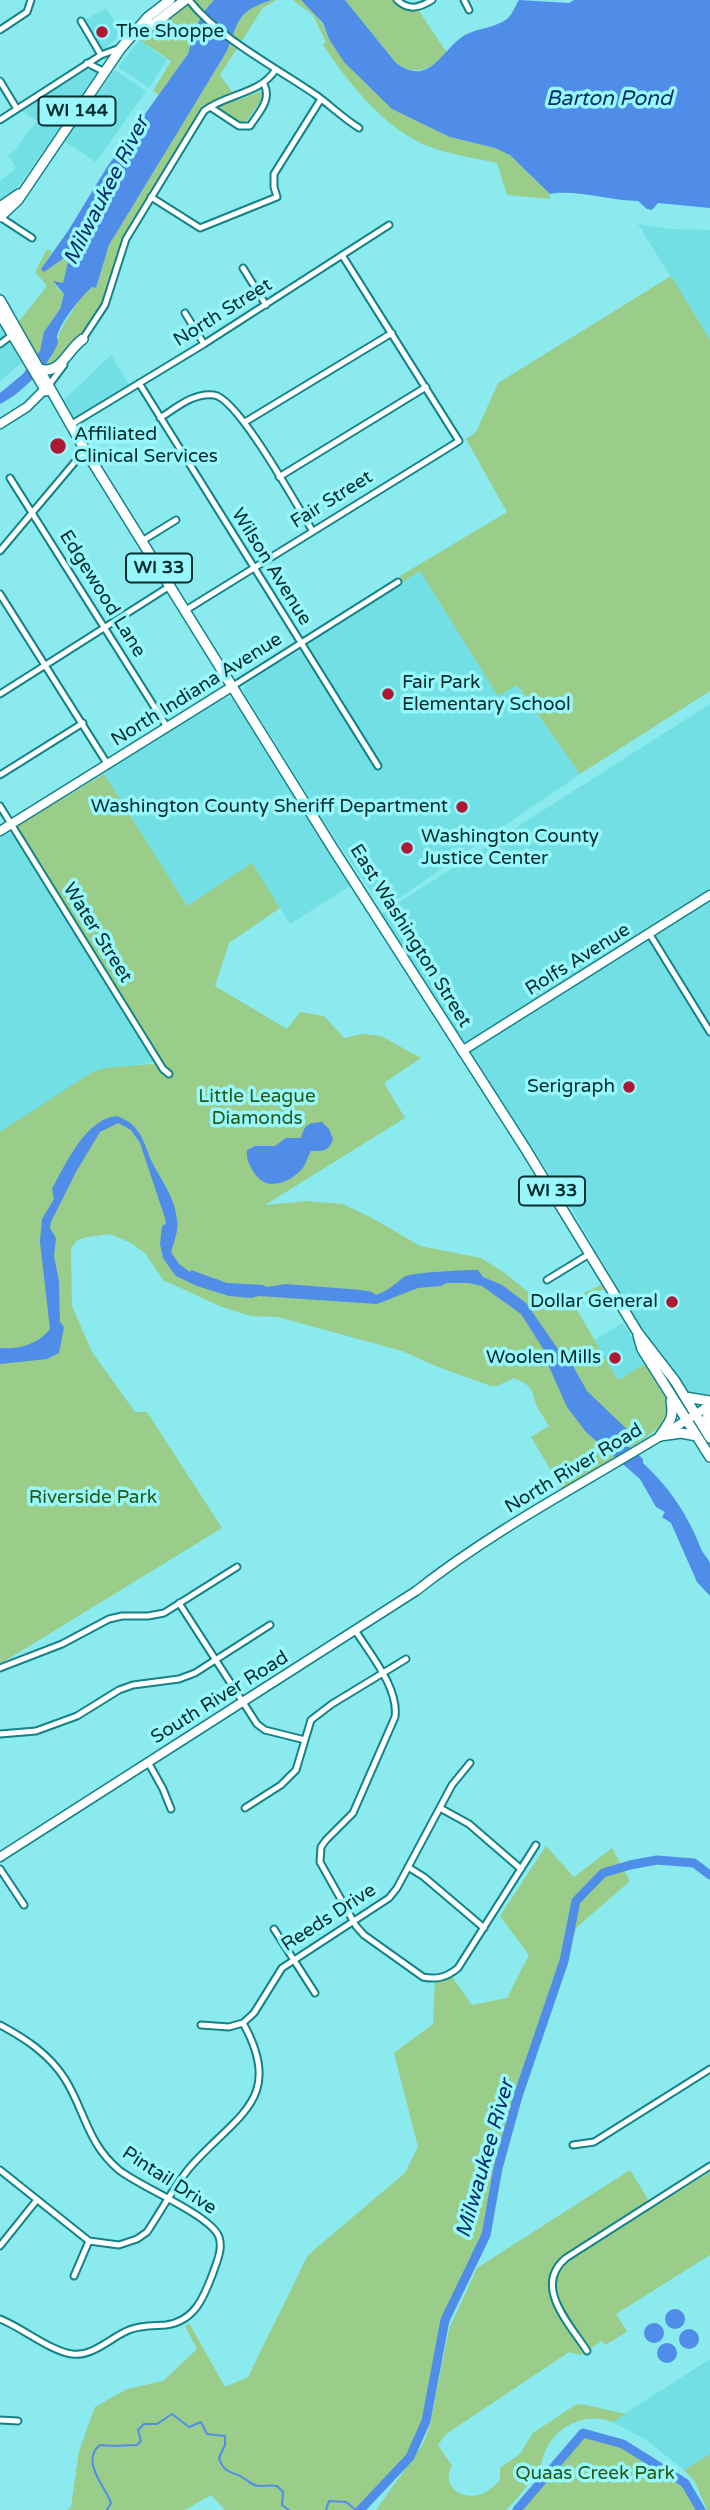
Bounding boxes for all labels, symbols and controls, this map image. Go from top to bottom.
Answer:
place label: The Shoppe [116,21,224,43]
marker: The Shoppe [94,24,110,40]
water label: Barton Pond [546,86,672,112]
road number: WI 144 [38,96,116,126]
water label: Milwaukee River [59,113,155,269]
street label: North Street [170,274,276,352]
place label: Affiliated Clinical Services [74,424,218,468]
marker: Affiliated Clinical Services [48,436,68,456]
street label: Fair Street [287,466,377,534]
street label: Wilson Avenue [226,504,316,630]
street label: Edgewood Lane [54,526,150,662]
road number: WI 33 [126,554,192,582]
street label: North Indiana Avenue [107,628,287,752]
place label: Fair Park Elementary School [402,672,571,716]
marker: Fair Park Elementary School [380,686,396,702]
place label: Washington County Sheriff Department [91,796,448,818]
marker: Washington County Sheriff Department [454,799,470,815]
place label: Washington County Justice Center [421,826,599,870]
street label: East Washington Street [344,840,476,1032]
marker: Washington County Justice Center [399,840,415,856]
street label: Water Street [57,879,137,987]
street label: Rolfs Avenue [521,919,635,1001]
place label: Serigraph [527,1076,615,1098]
marker: Serigraph [621,1079,637,1095]
park label: Little League Diamonds [198,1086,316,1130]
road number: WI 33 [519,1176,585,1206]
place label: Dollar General [530,1291,658,1313]
marker: Dollar General [664,1294,680,1310]
place label: Woolen Mills [486,1347,601,1369]
marker: Woolen Mills [607,1350,623,1366]
street label: North River Road [501,1419,647,1519]
park label: Riverside Park [29,1487,157,1509]
street label: South River Road [147,1647,293,1749]
street label: Reeds Drive [278,1879,380,1957]
water label: Milwaukee River [451,2077,521,2241]
street label: Pintail Drive [118,2142,220,2220]
park label: Quaas Creek Park [515,2463,675,2485]

